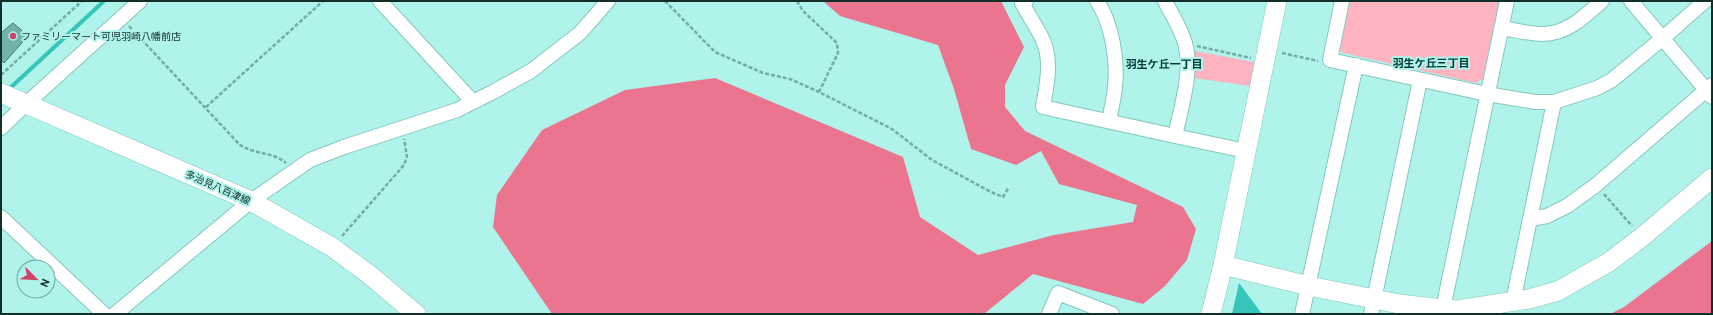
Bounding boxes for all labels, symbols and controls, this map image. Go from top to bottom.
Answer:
marker: ファミリーマート可児羽崎八幡前店 [8,31,18,41]
place label: ファミリーマート可児羽崎八幡前店 [21,31,181,44]
district label: 羽生ケ丘三丁目 [1393,57,1470,71]
district label: 羽生ケ丘一丁目 [1126,58,1203,72]
street label: 多治見八百津線 [183,168,252,209]
north arrow [16,259,56,299]
text: N [36,276,52,289]

